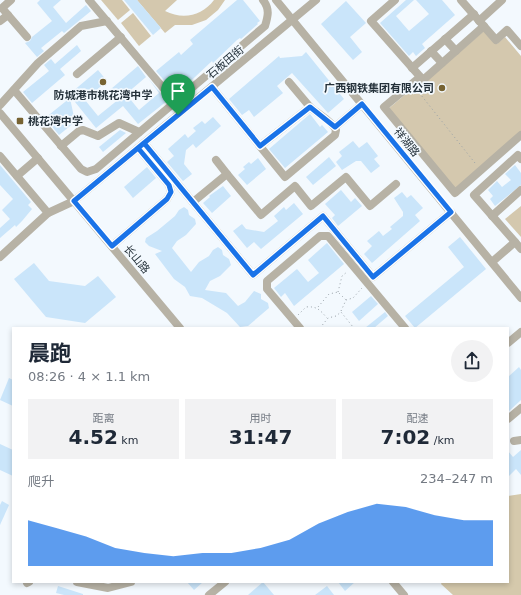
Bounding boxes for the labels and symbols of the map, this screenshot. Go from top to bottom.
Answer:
street label: 石板田街 [204,43,246,82]
pin [161,74,195,115]
marker: 防城港市桃花湾中学 [98,77,108,87]
place label: 广西钢铁集团有限公司 [324,82,434,95]
marker: 广西钢铁集团有限公司 [437,83,447,93]
place label: 防城港市桃花湾中学 [54,89,153,102]
place label: 桃花湾中学 [28,115,83,128]
marker: 桃花湾中学 [15,116,25,126]
street label: 祥湖路 [391,125,422,159]
street label: 长山路 [121,243,152,276]

